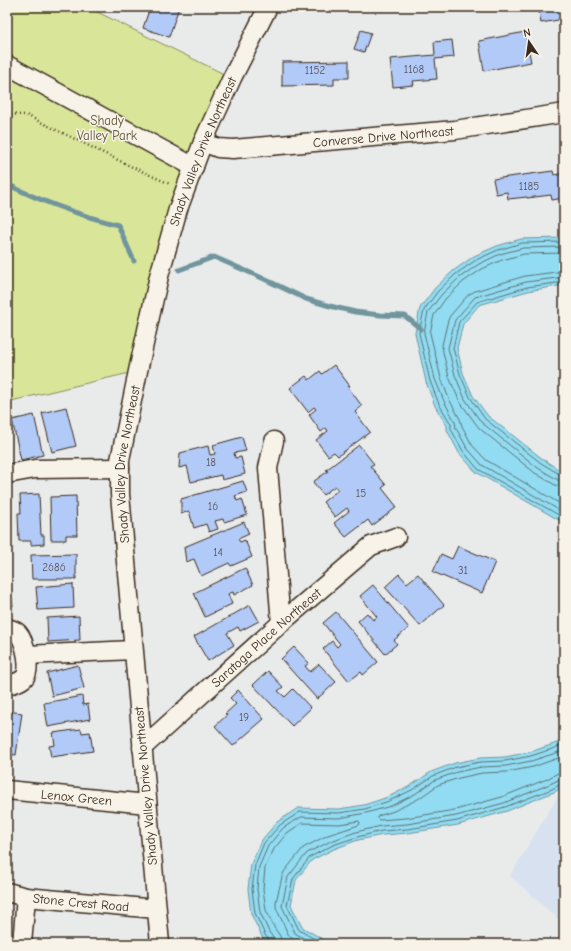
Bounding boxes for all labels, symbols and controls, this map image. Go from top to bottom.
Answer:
north arrow [509,22,549,62]
text: N [522,26,532,40]
house number: 1168 [404,63,425,76]
house number: 1152 [305,64,325,77]
street label: Shady Valley Drive Northeast [167,74,240,228]
park label: Shady Valley Park [77,113,138,143]
street label: Converse Drive Northeast [312,123,456,150]
house number: 1185 [519,180,539,193]
street label: Shady Valley Drive Northeast [113,383,143,544]
house number: 18 [206,456,216,469]
house number: 15 [356,487,366,500]
house number: 16 [208,500,218,513]
house number: 14 [213,546,223,559]
house number: 2686 [42,561,66,574]
house number: 31 [458,564,468,577]
street label: Saratoga Place Northeast [208,584,325,690]
street label: Shady Valley Drive Northeast [131,705,160,866]
house number: 19 [239,711,249,724]
street label: Lenox Green [40,786,113,808]
street label: Stone Crest Road [32,891,130,914]

